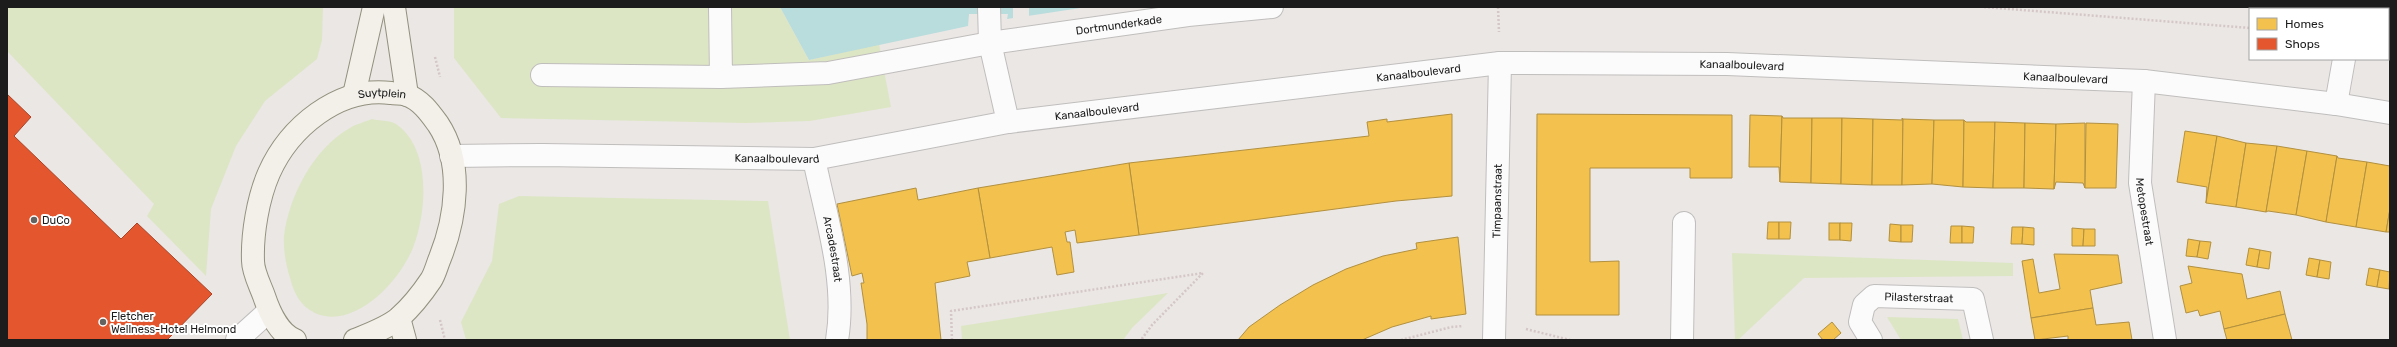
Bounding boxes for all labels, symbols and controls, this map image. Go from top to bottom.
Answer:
legend [2249,8,2389,60]
street label: Dortmunderkade [1075,13,1163,38]
text: Homes [2285,17,2324,31]
text: Shops [2285,37,2320,51]
street label: Kanaalboulevard [1699,58,1785,73]
street label: Kanaalboulevard [1376,62,1461,85]
street label: Kanaalboulevard [2023,70,2108,87]
street label: Suytplein [357,86,407,102]
street label: Kanaalboulevard [1054,100,1140,123]
street label: Kanaalboulevard [734,152,821,166]
street label: Timpaanstraat [1490,163,1505,238]
street label: Metopestraat [2133,177,2156,247]
place label: DuCo [42,214,70,227]
marker: DuCo [29,215,39,225]
street label: Arcadestraat [820,215,844,283]
street label: Pilasterstraat [1884,290,1954,305]
place label: Fletcher Wellness-Hotel Helmond [111,310,236,336]
marker: Fletcher Wellness-Hotel Helmond [98,317,108,327]

